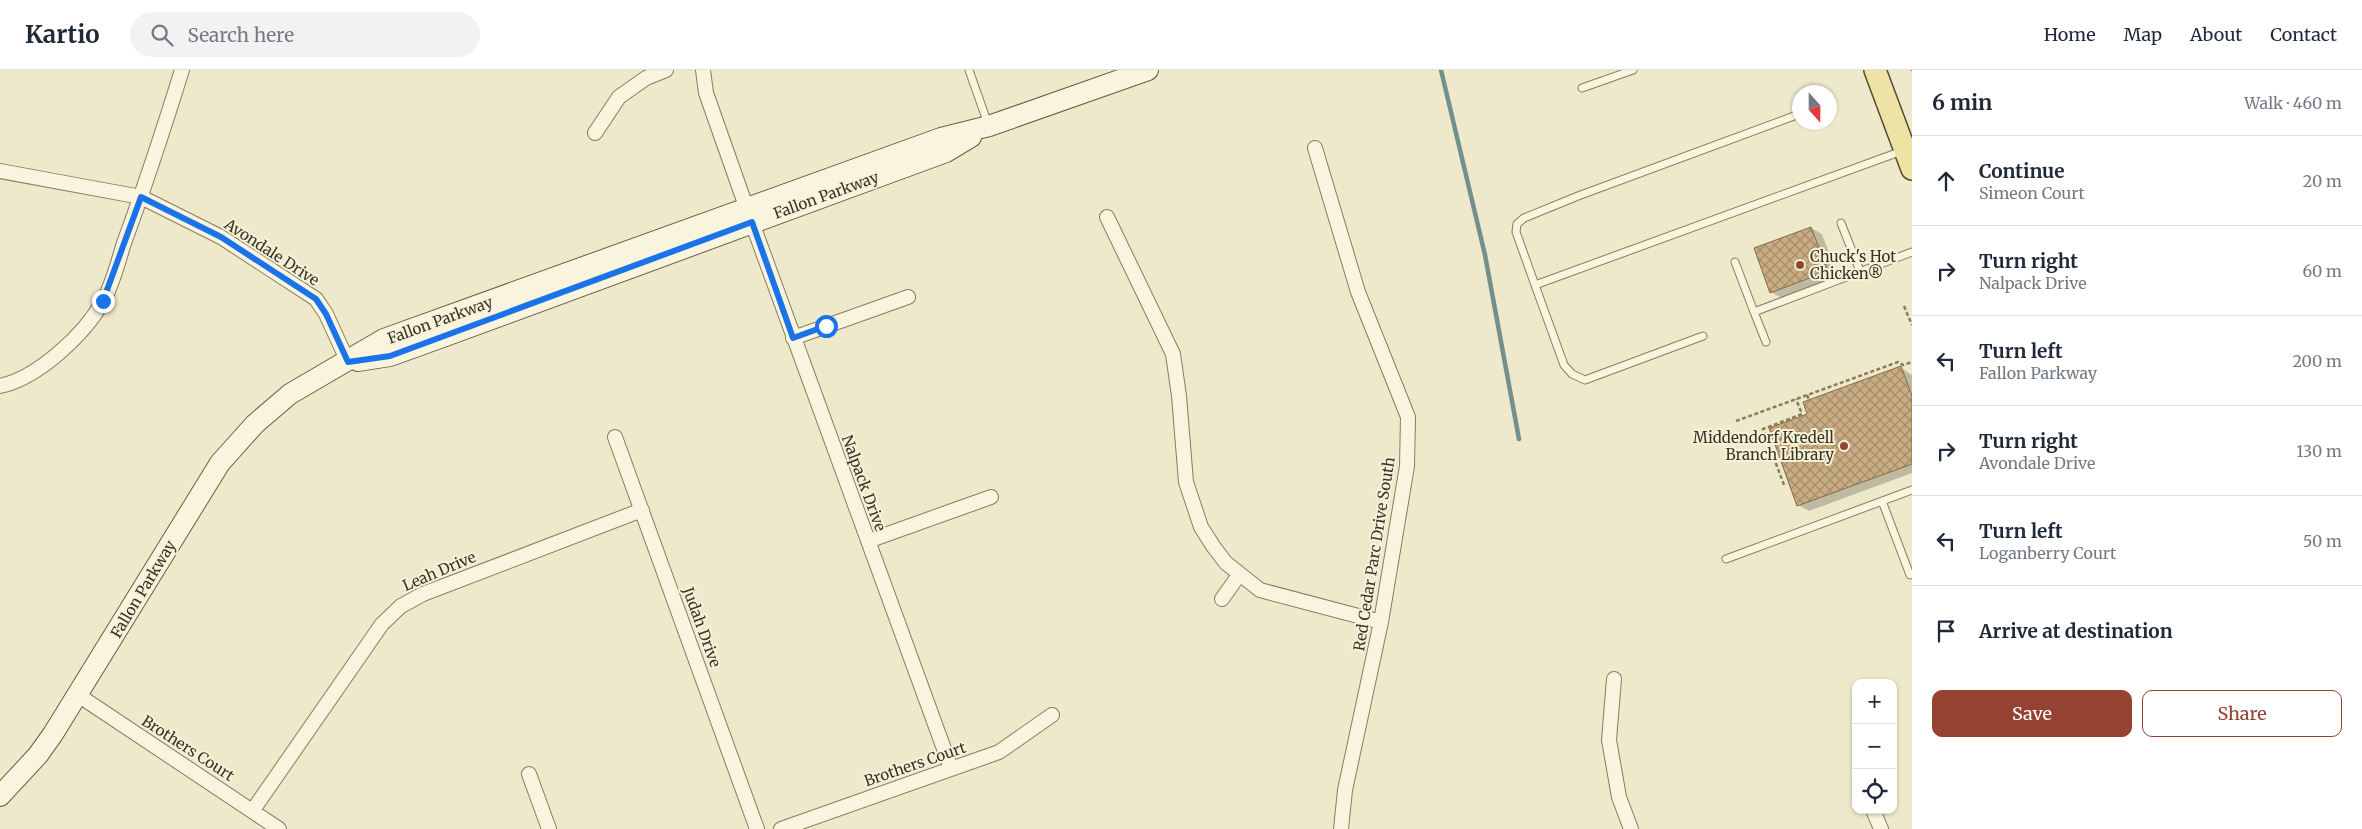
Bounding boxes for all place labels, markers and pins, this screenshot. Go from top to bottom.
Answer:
place label: Chuck's Hot Chicken® [1810,247,1896,283]
marker: Chuck's Hot Chicken® [1794,259,1806,271]
place label: Middendorf Kredell Branch Library [1693,428,1834,464]
marker: Middendorf Kredell Branch Library [1838,440,1850,452]

